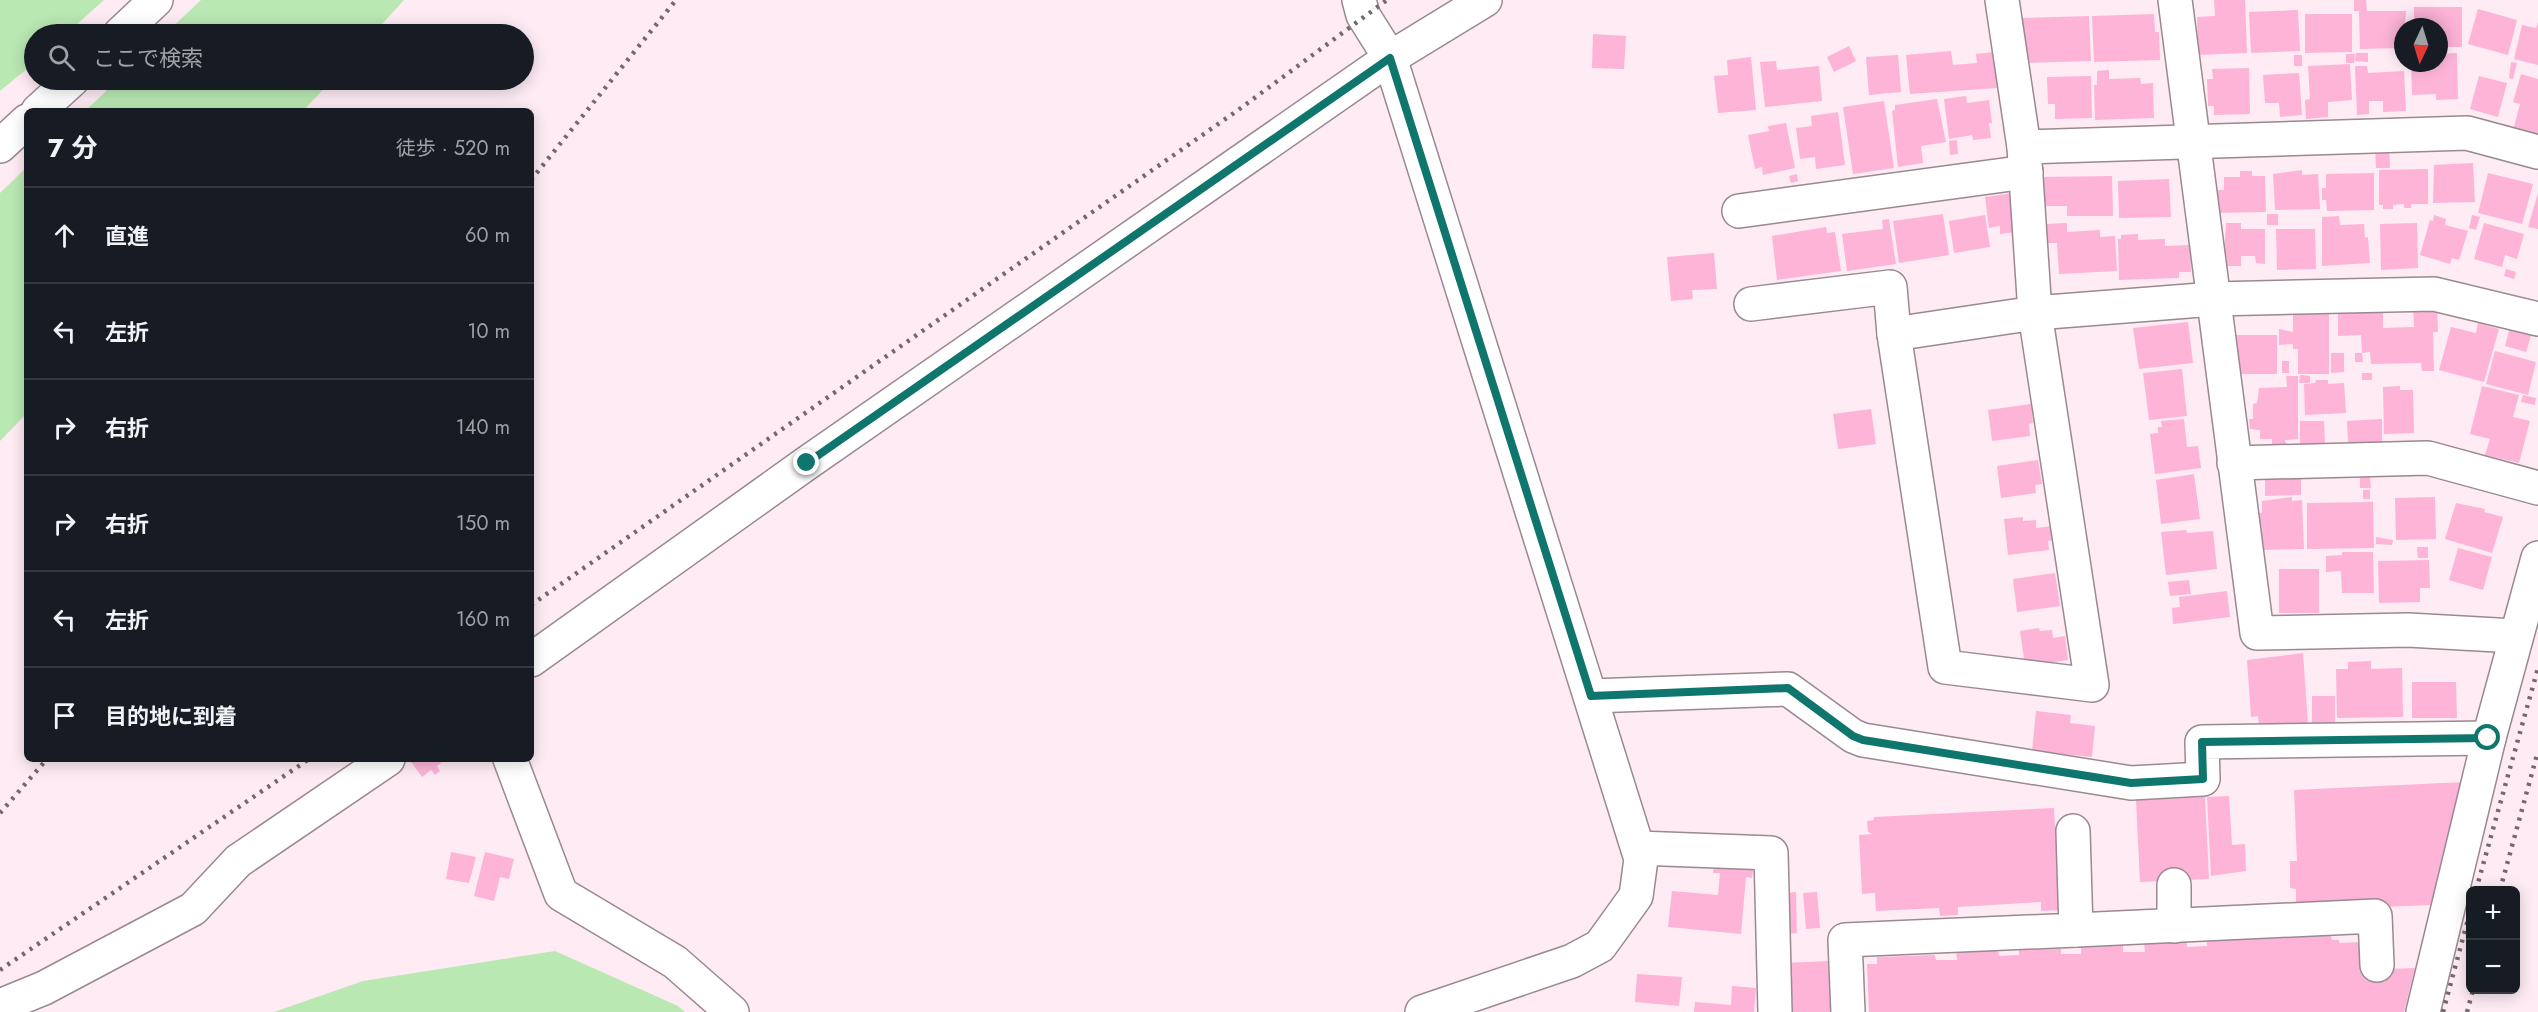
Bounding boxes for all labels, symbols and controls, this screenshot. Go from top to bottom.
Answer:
north arrow [2394,18,2448,72]
search box [24,24,534,90]
icon: search [45,41,78,74]
text: ここで検索 [93,42,203,74]
text: 7 分 [48,129,97,167]
text: 徒歩 · 520 m [396,134,510,163]
icon: ahead [48,219,81,252]
text: 直進 [105,220,149,252]
text: 60 m [465,221,510,250]
icon: left [48,315,81,348]
text: 左折 [105,316,149,348]
text: 10 m [467,317,510,346]
icon: right [48,411,81,444]
text: 右折 [105,412,149,444]
text: 140 m [456,413,510,442]
route end [793,449,819,475]
icon: right [48,507,81,540]
text: 右折 [105,508,149,540]
text: 150 m [456,509,510,538]
icon: left [48,603,81,636]
text: 左折 [105,604,149,636]
text: 160 m [456,605,510,634]
icon: arrive [48,699,81,732]
text: 目的地に到着 [105,700,237,732]
route start [2474,724,2500,750]
map controls [2466,886,2520,994]
button: + [2466,886,2520,940]
button: − [2466,940,2520,994]

